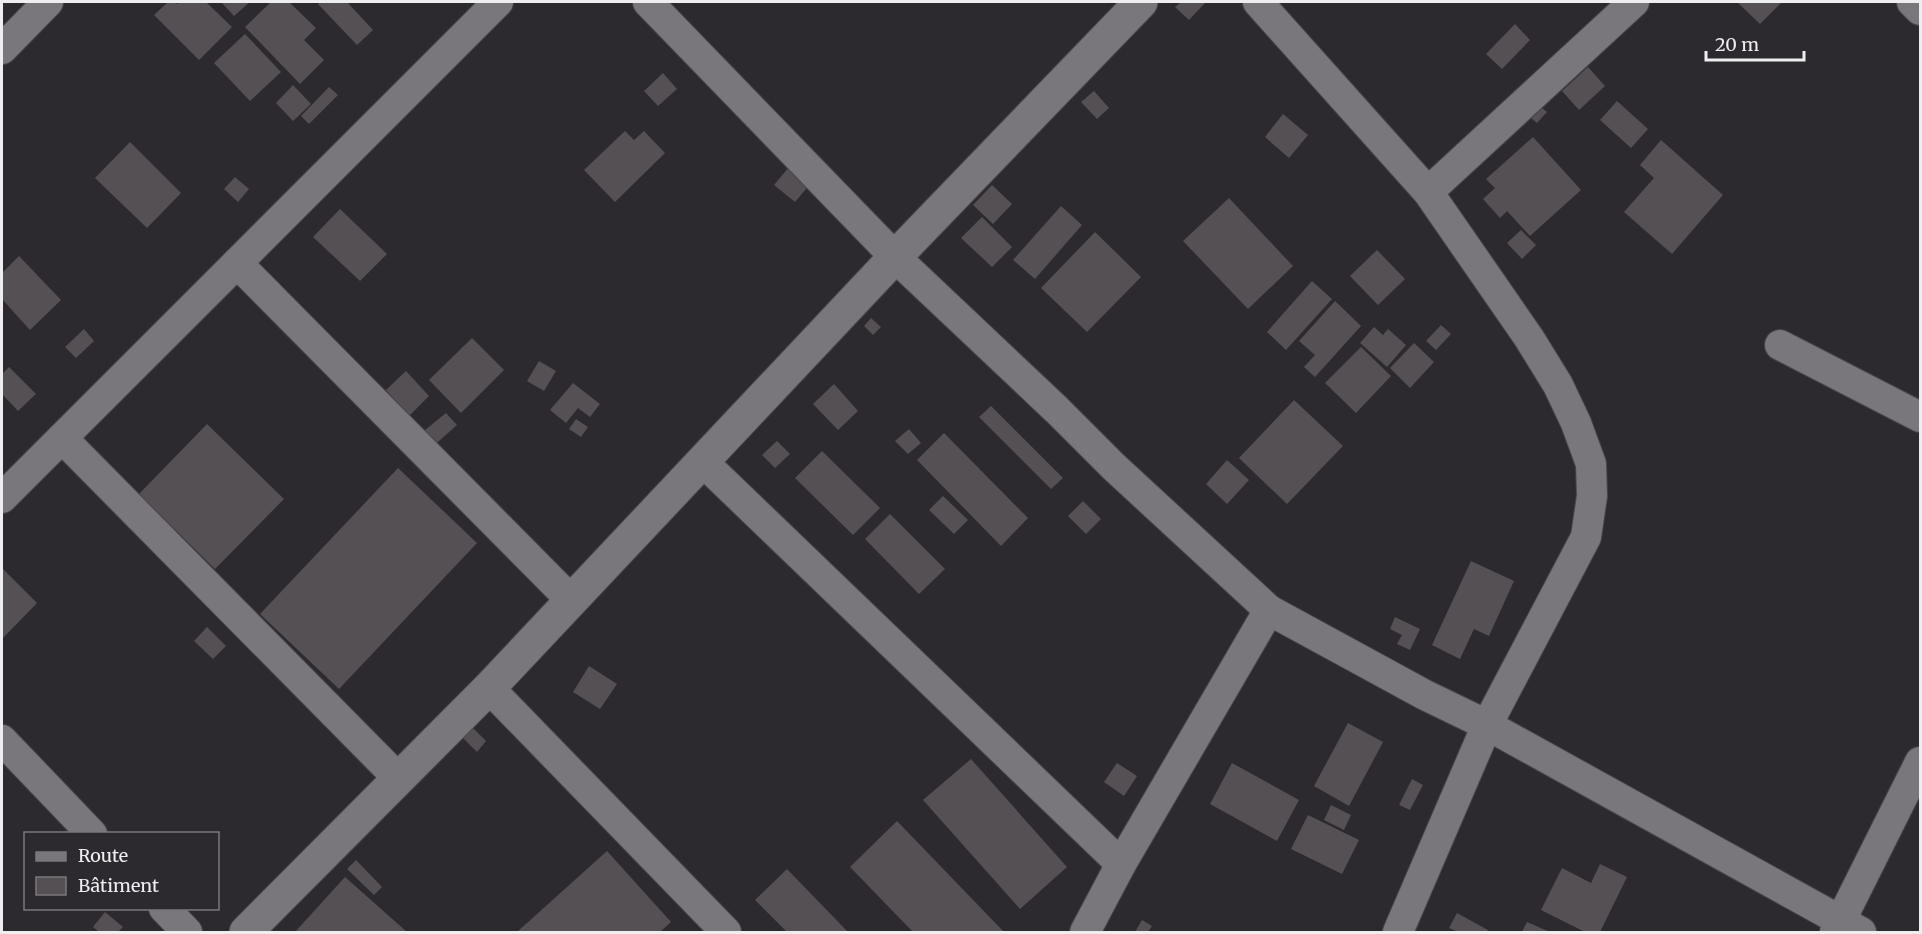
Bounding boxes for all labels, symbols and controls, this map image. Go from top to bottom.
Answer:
scale bar [1706,24,1804,62]
text: 20 m [1715,33,1759,56]
legend [24,832,219,910]
text: Route [78,844,128,867]
text: Bâtiment [78,874,159,897]

